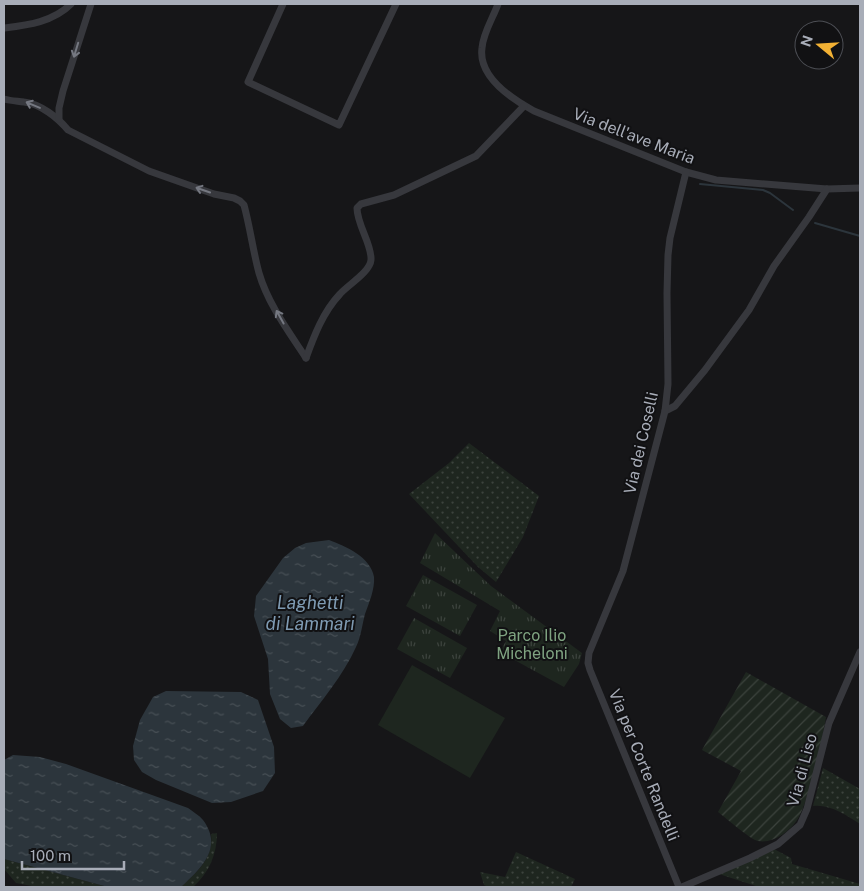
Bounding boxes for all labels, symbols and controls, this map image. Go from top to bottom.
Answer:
north arrow [794,20,844,70]
text: N [797,33,816,49]
one-way arrow [71,42,80,58]
one-way arrow [26,100,41,110]
street label: Via dell'ave Maria [570,104,698,168]
one-way arrow [196,185,211,194]
one-way arrow [275,309,285,324]
street label: Via dei Coselli [620,390,662,496]
water label: Laghetti di Lammari [265,592,355,634]
park label: Parco Ilio Micheloni [496,626,568,663]
street label: Via per Corte Randelli [605,686,683,844]
street label: Via di Liso [783,731,821,809]
scale bar [22,838,125,870]
text: 100 m [30,847,71,864]

